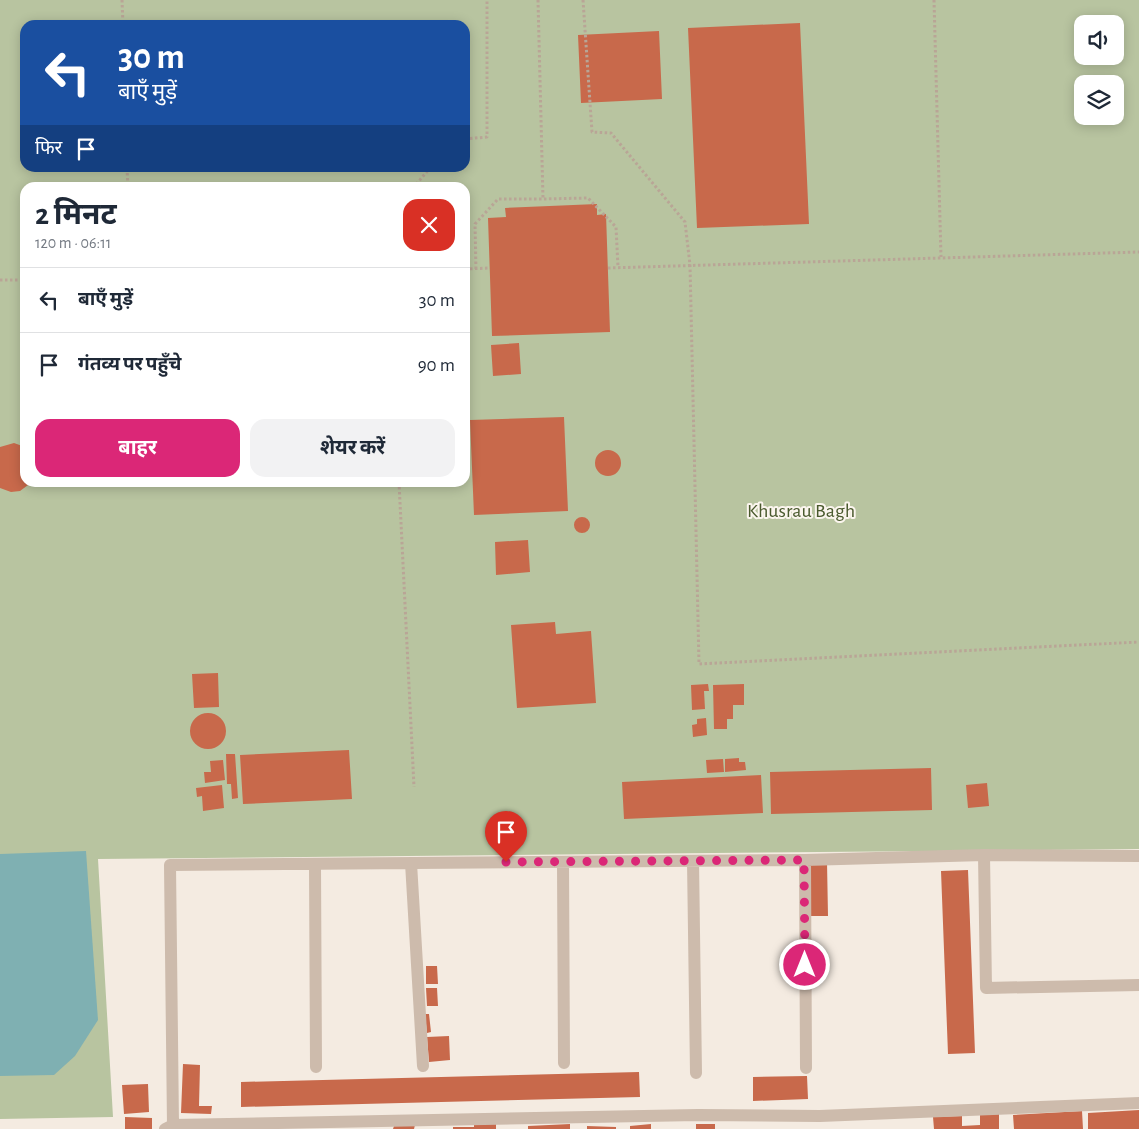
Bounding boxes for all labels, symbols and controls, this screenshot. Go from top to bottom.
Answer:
map controls [1074,15,1124,125]
button: sound [1074,15,1124,65]
icon: left [35,40,100,105]
text: 30 m [118,40,185,75]
button: layers [1074,75,1124,125]
text: बाएँ मुड़ें [118,81,177,103]
icon: arrive [72,135,100,163]
text: फिर [35,139,62,158]
button: close [403,199,455,251]
text: 2 मिनट [35,200,117,230]
text: 120 m · 06:11 [35,235,111,251]
icon: left [35,286,63,314]
text: बाएँ मुड़ें [78,290,133,309]
text: 30 m [419,291,455,310]
icon: arrive [35,351,63,379]
text: गंतव्य पर पहुँचे [78,355,181,374]
text: 90 m [418,356,455,375]
button: बाहर [35,419,240,477]
button: शेयर करें [250,419,455,477]
park label: Khusrau Bagh [747,501,855,521]
pin [485,811,527,862]
icon: arrive [492,818,520,846]
position arrow [778,938,830,990]

